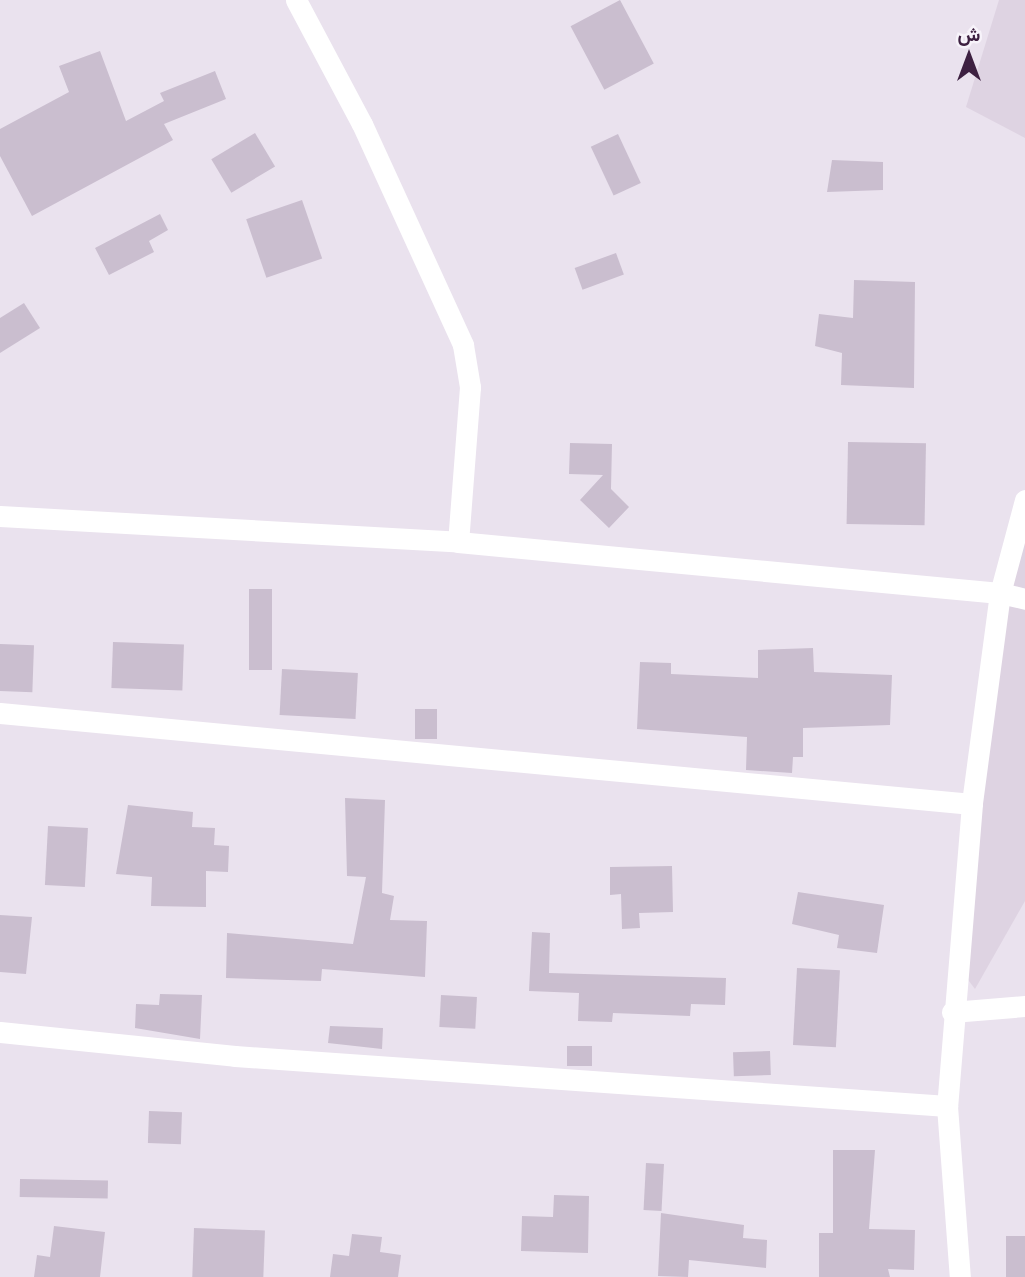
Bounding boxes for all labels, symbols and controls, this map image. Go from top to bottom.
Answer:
north arrow [934,21,1004,91]
text: ش [958,23,980,47]

